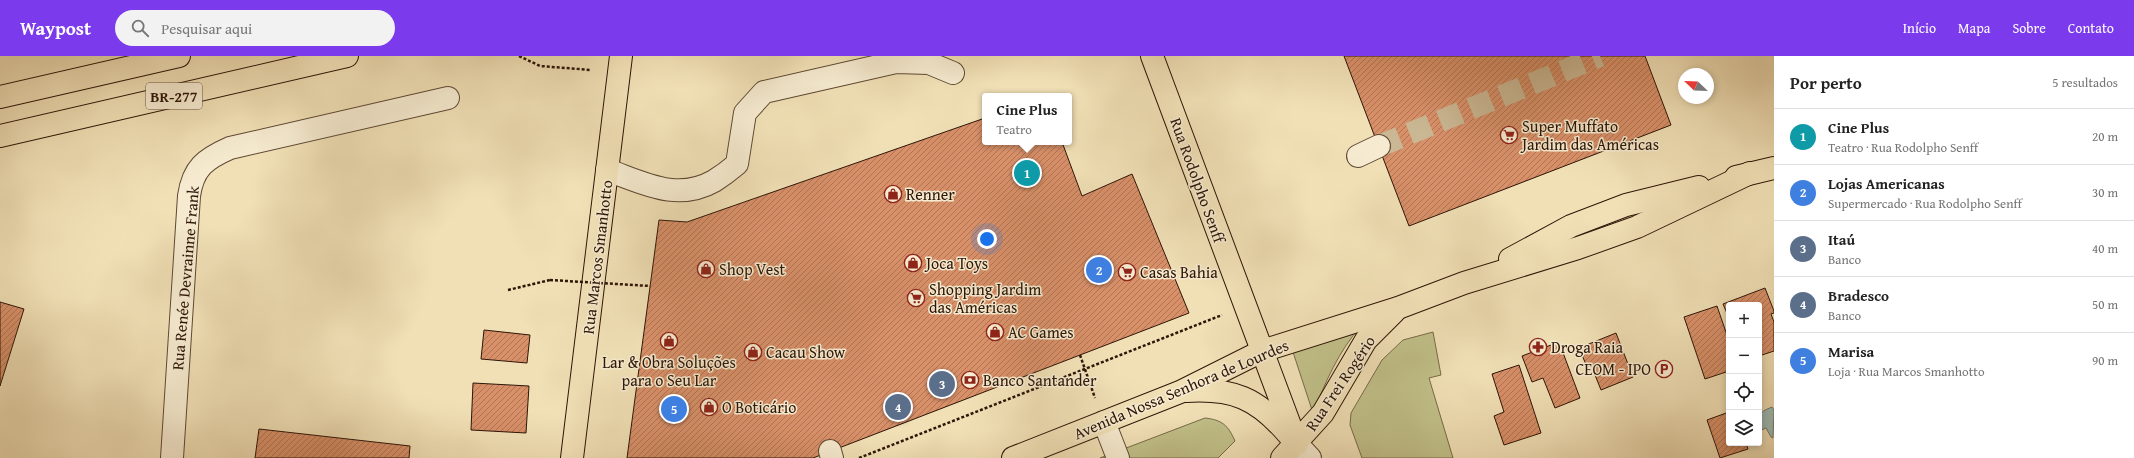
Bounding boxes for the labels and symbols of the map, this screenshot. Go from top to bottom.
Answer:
north arrow [1678,68,1714,104]
road number: BR-277 [146,83,202,109]
street label: Rua Rodolpho Senff [1164,114,1232,247]
place label: Super Muffato Jardim das Américas [1520,114,1659,156]
supermarket icon: Super Muffato Jardim das Américas [1499,125,1519,145]
pin: 1 [1014,158,1040,188]
street label: Rua Marcos Smanhotto [576,179,618,335]
place label: Renner [906,182,955,206]
street label: Rua Renée Devrainne Frank [165,184,205,371]
shop icon: Renner [883,184,903,204]
your location [977,229,997,249]
place label: Joca Toys [924,251,988,275]
shop icon: Joca Toys [903,253,923,273]
pin: 2 [1086,255,1112,285]
place label: Shop Vest [719,257,786,281]
shop icon: Shop Vest [696,259,716,279]
place label: Casas Bahia [1140,260,1218,284]
supermarket icon: Casas Bahia [1117,262,1137,282]
place label: Shopping Jardim das Américas [929,277,1041,319]
supermarket icon: Shopping Jardim das Américas [906,288,926,308]
place label: AC Games [1008,320,1074,344]
shop icon: AC Games [985,322,1005,342]
street label: Rua Frei Rogério [1299,330,1381,436]
shop icon: Lar & Obra Soluções para o Seu Lar [659,331,679,351]
street label: Avenida Nossa Senhora de Lourdes [1070,333,1292,445]
place label: Droga Raia [1551,335,1624,359]
pharmacy icon: Droga Raia [1528,337,1548,357]
place label: Cacau Show [766,340,846,364]
shop icon: Cacau Show [743,342,763,362]
place label: Lar & Obra Soluções para o Seu Lar [602,350,736,392]
place label: CEOM - IPO [1576,357,1651,381]
parking icon: CEOM - IPO [1654,359,1674,379]
place label: Banco Santander [983,368,1097,392]
pin: 3 [929,369,955,399]
bank icon: Banco Santander [960,370,980,390]
pin: 4 [885,392,911,422]
pin: 5 [661,394,687,424]
place label: O Boticário [722,395,797,419]
shop icon: O Boticário [699,397,719,417]

